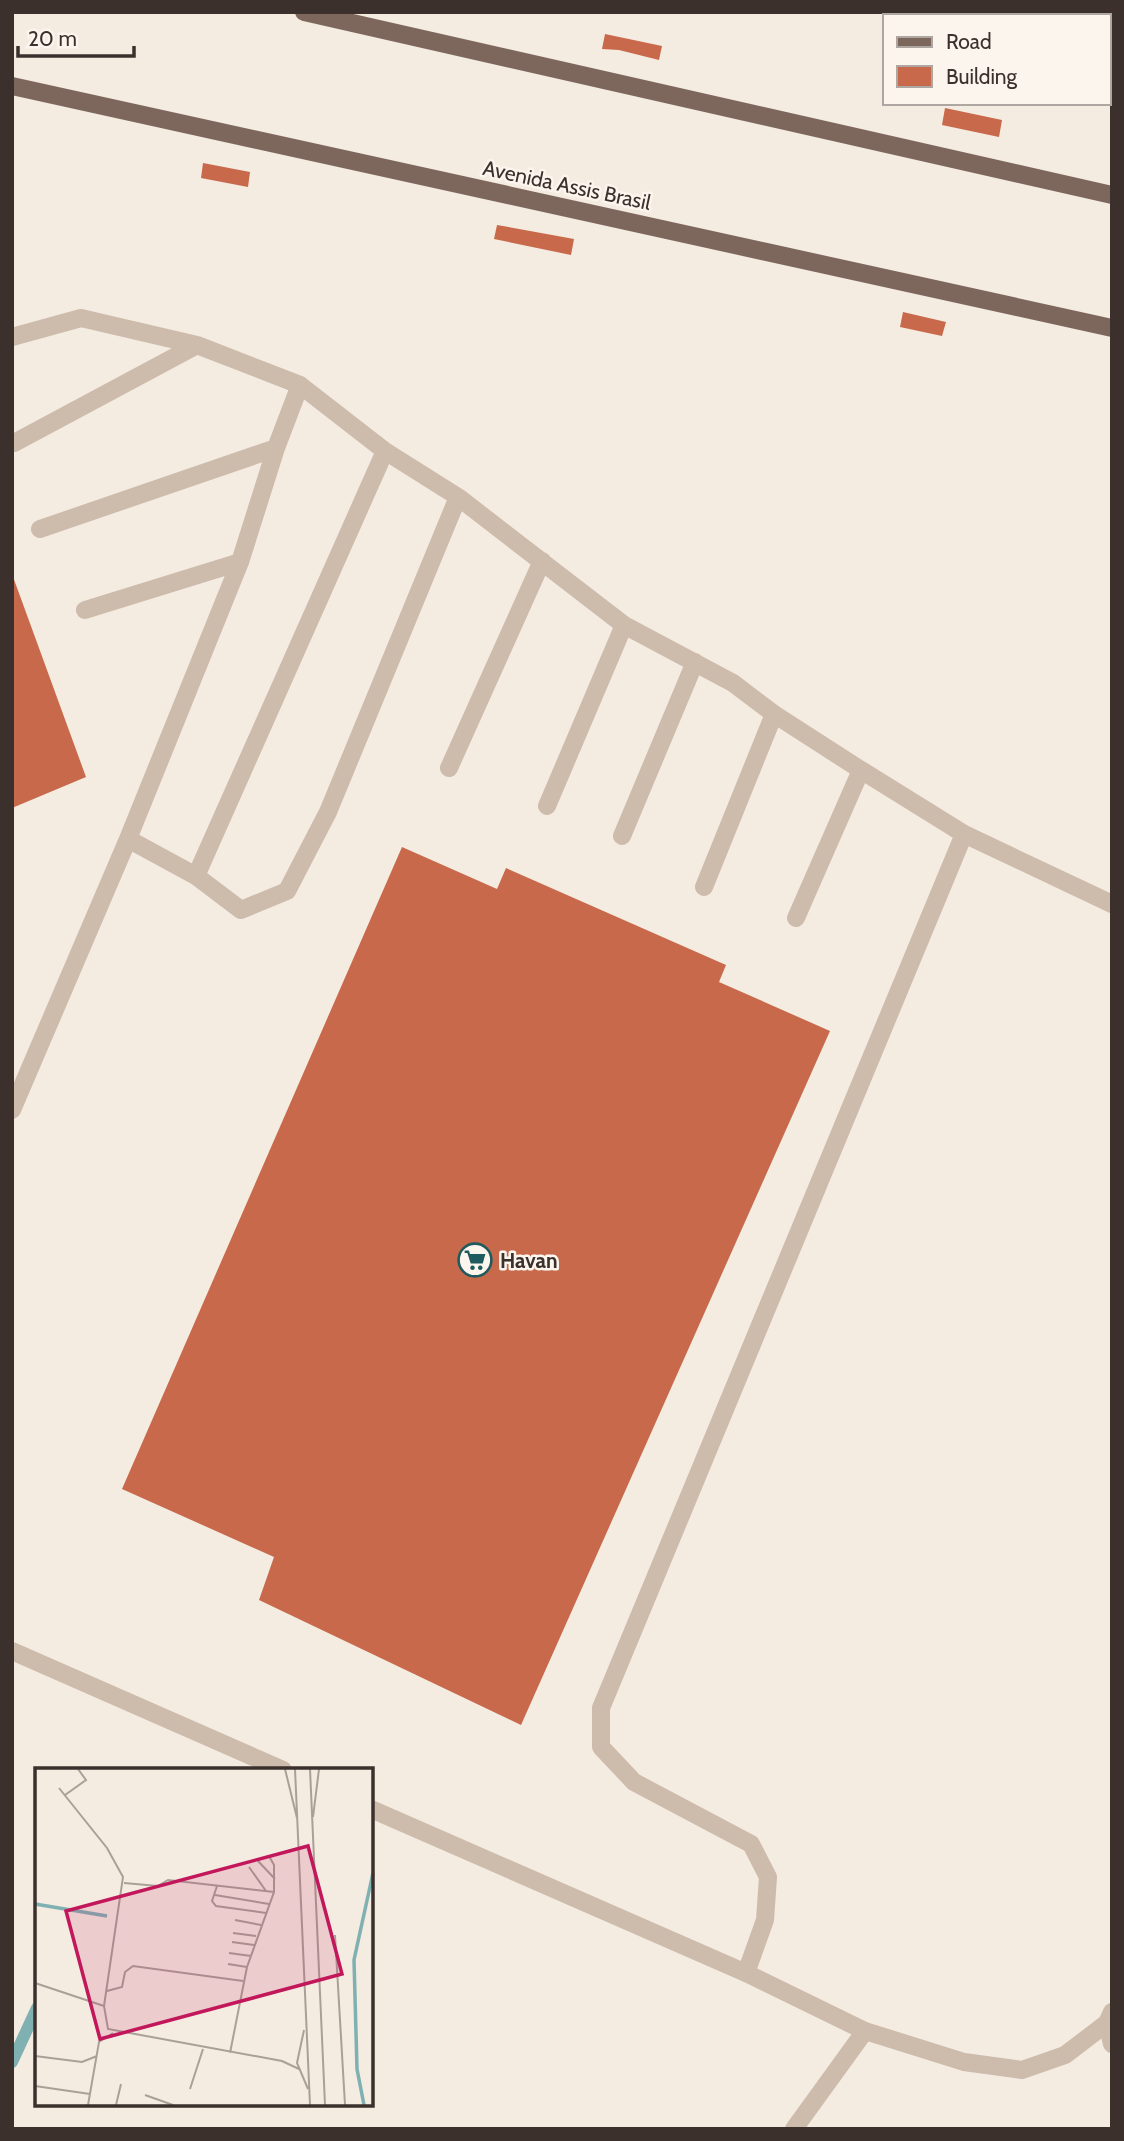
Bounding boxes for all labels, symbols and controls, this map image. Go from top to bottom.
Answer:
scale bar [18,14,133,58]
legend [883,14,1110,105]
text: 20 m [28,26,77,51]
text: Road [946,29,992,54]
text: Building [946,64,1018,89]
street label: Avenida Assis Brasil [481,155,653,215]
supermarket icon: Havan [456,1241,494,1279]
place label: Havan [500,1248,558,1273]
inset map [35,1768,373,2106]

